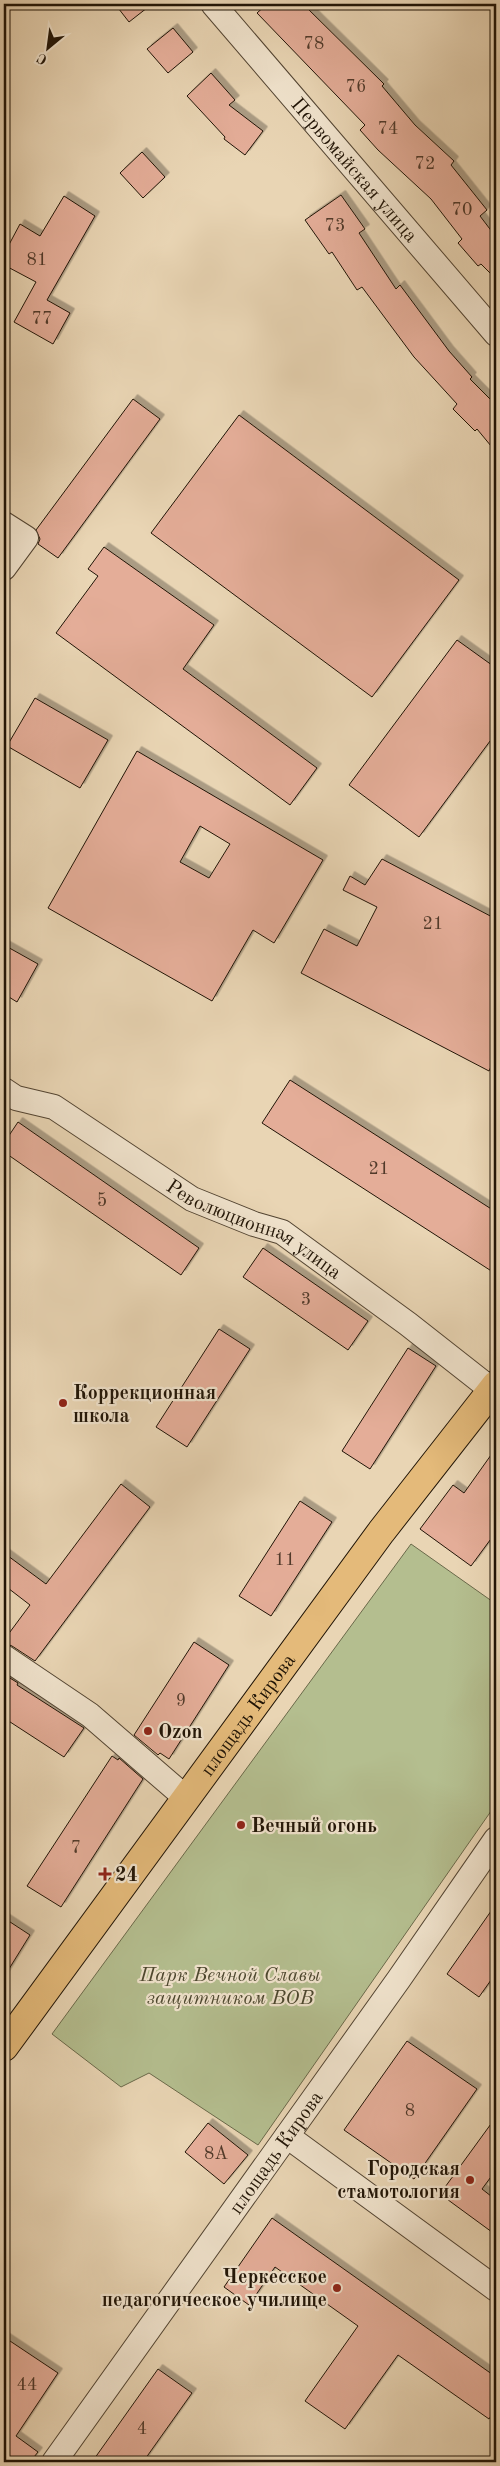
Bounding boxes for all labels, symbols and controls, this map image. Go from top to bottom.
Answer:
north arrow [22,22,72,72]
house number: 78 [304,35,324,53]
text: С [35,50,50,67]
house number: 76 [346,78,366,96]
street label: Первомайская улица [286,95,421,247]
house number: 74 [378,120,398,138]
house number: 72 [415,155,435,173]
house number: 70 [452,201,472,219]
house number: 73 [325,217,345,235]
house number: 81 [27,251,47,269]
house number: 77 [32,310,52,328]
house number: 21 [423,915,443,933]
house number: 21 [369,1160,389,1178]
street label: Революционная улица [162,1177,344,1284]
house number: 5 [97,1192,107,1210]
house number: 3 [301,1291,311,1309]
place label: Коррекционная школа [73,1384,216,1427]
marker: Коррекционная школа [57,1397,69,1409]
house number: 11 [275,1551,295,1569]
street label: площадь Кирова [198,1651,300,1781]
house number: 9 [176,1692,186,1710]
place label: Ozon [158,1723,203,1743]
marker: Ozon [142,1725,154,1737]
place label: Вечный огонь [251,1817,377,1837]
marker: Вечный огонь [235,1819,247,1831]
house number: 7 [71,1839,81,1857]
place label: 24 [115,1866,138,1886]
marker: 24 [99,1868,111,1880]
park label: Парк Вечной Славы защитником ВОВ [138,1966,321,2009]
street label: площадь Кирова [227,2088,328,2218]
house number: 8 [405,2102,415,2120]
house number: 8А [204,2145,228,2163]
place label: Городская стамотология [337,2160,460,2203]
marker: Городская стамотология [464,2174,476,2186]
place label: Черкесское педагогическое училище [102,2268,327,2311]
marker: Черкесское педагогическое училище [331,2282,343,2294]
house number: 44 [17,2376,37,2394]
house number: 4 [137,2420,147,2438]

